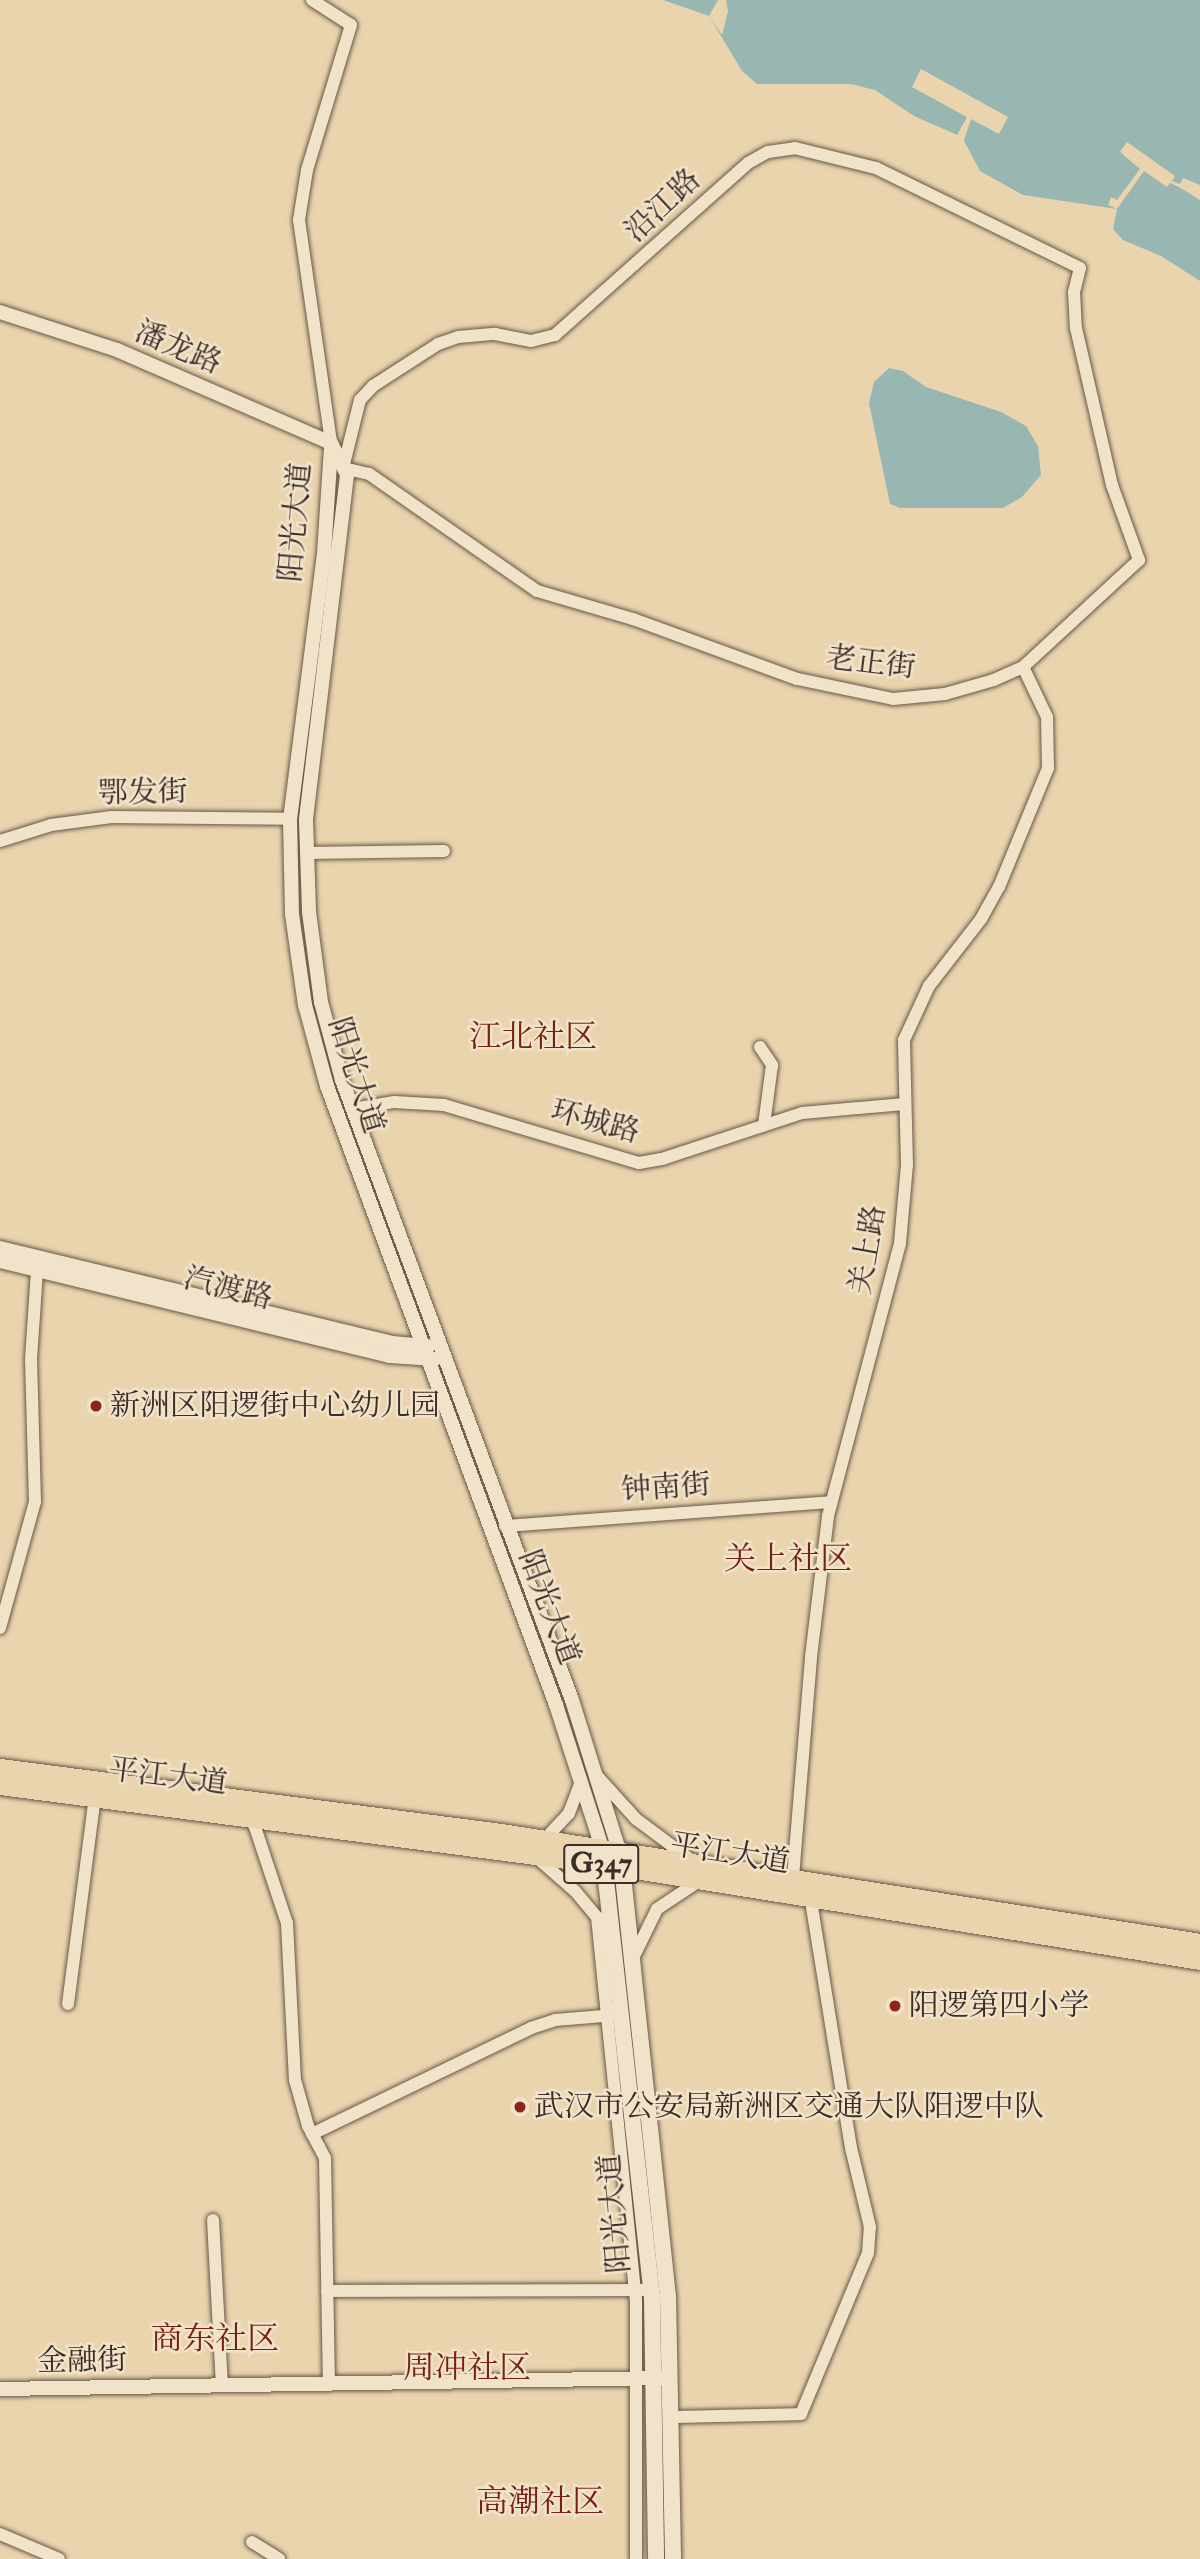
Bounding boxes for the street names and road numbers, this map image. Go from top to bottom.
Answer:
street label: 沿江路 [618,162,708,250]
street label: 潘龙路 [130,314,226,382]
street label: 阳光大道 [273,461,319,583]
street label: 老正街 [824,640,918,686]
street label: 鄂发街 [98,774,188,812]
street label: 阳光大道 [320,1013,392,1139]
street label: 环城路 [547,1093,643,1151]
street label: 关上路 [842,1203,894,1297]
street label: 汽渡路 [180,1261,276,1317]
street label: 钟南街 [620,1467,712,1509]
street label: 阳光大道 [511,1546,587,1670]
street label: 平江大道 [106,1752,230,1802]
street label: 平江大道 [668,1827,792,1881]
road number: G347 [562,1840,640,1888]
street label: 阳光大道 [592,2152,638,2274]
street label: 金融街 [37,2342,127,2380]

